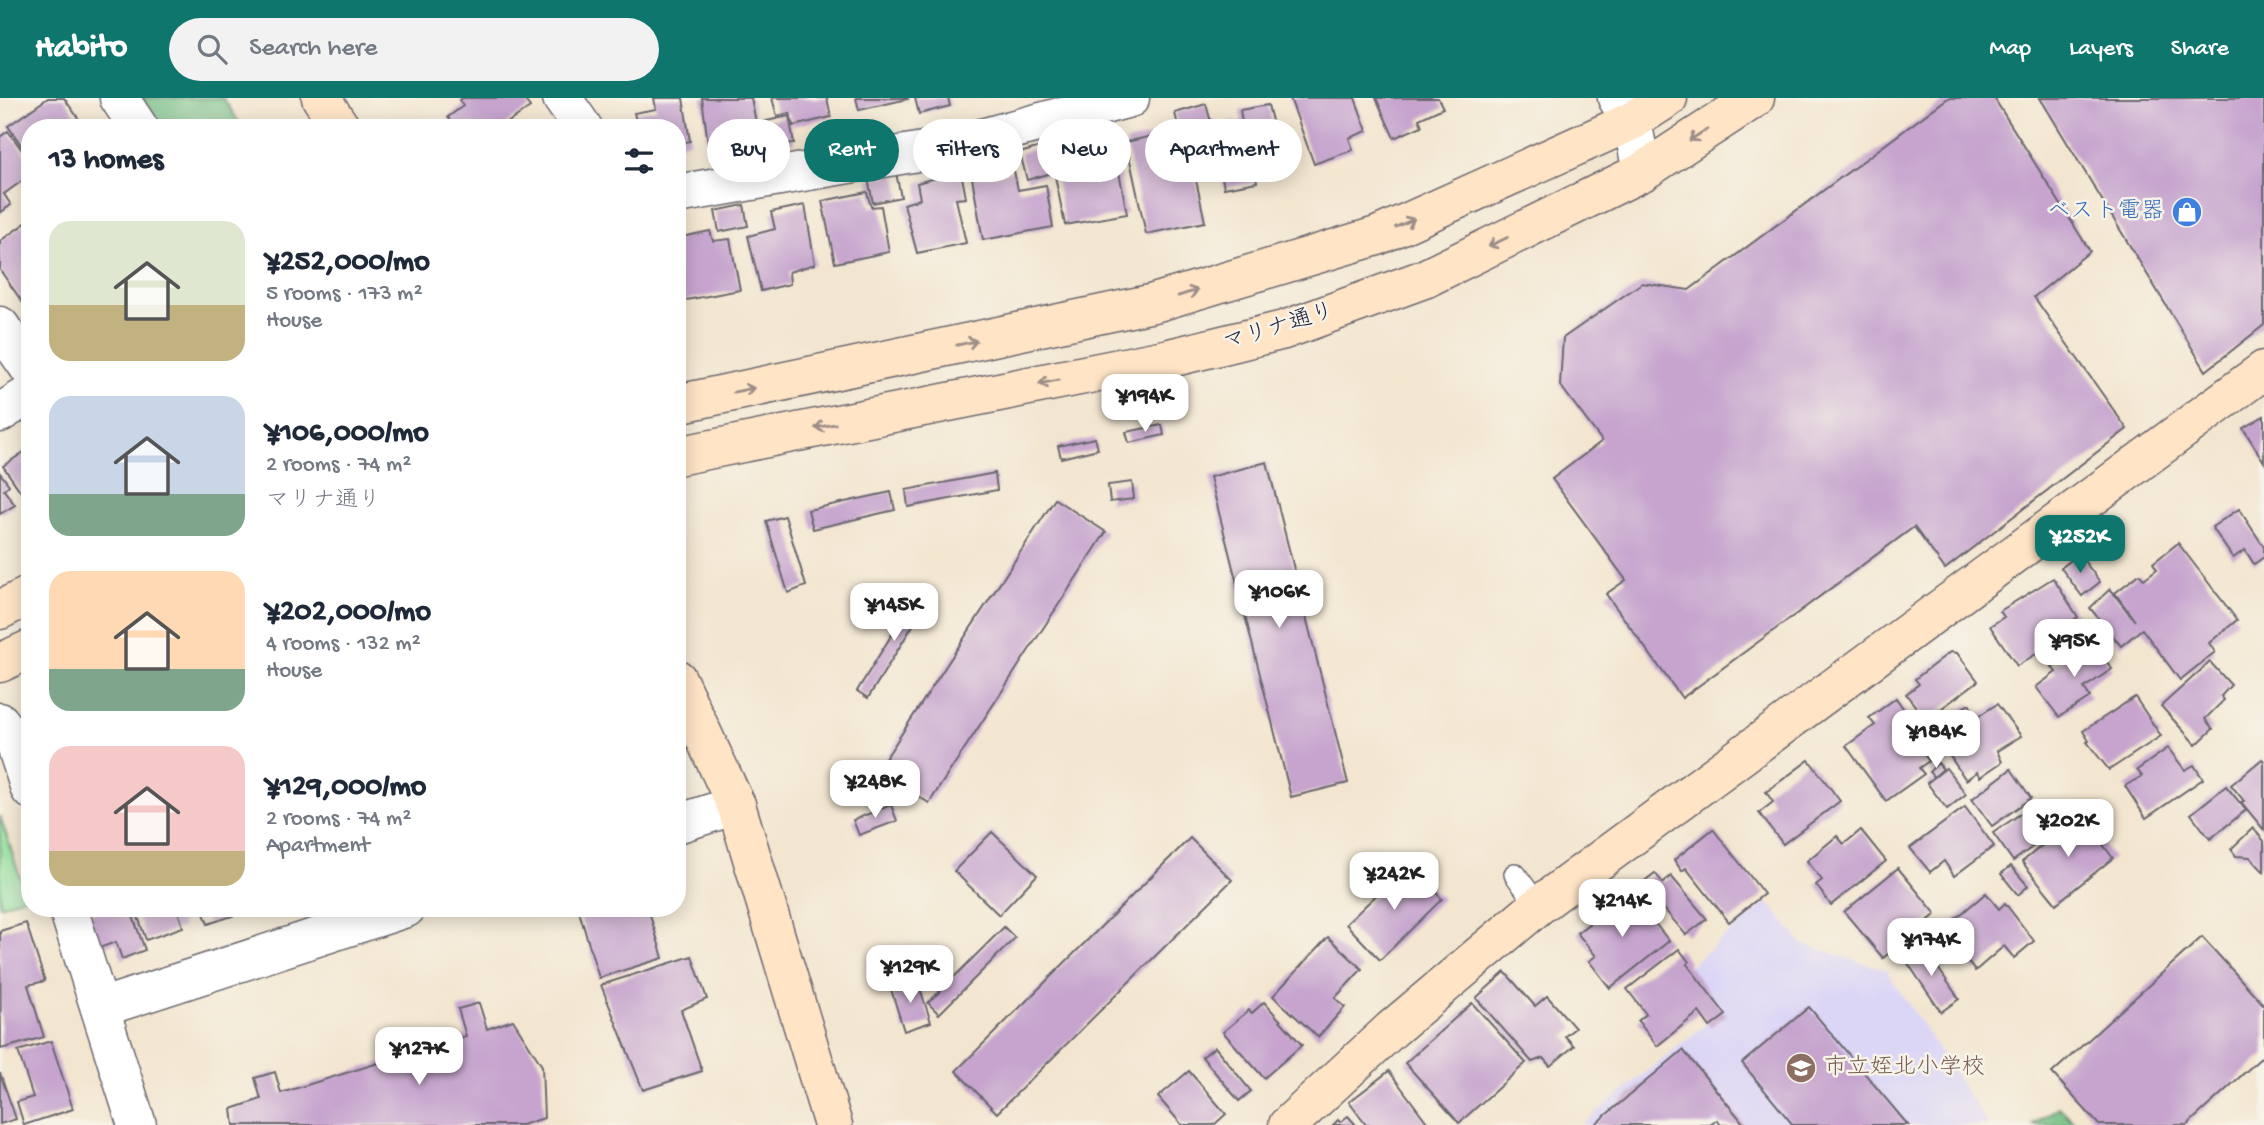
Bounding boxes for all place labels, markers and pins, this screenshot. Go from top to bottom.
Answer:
shop icon: ベスト電器 [2170,195,2204,229]
place label: ベスト電器 [2047,198,2164,226]
pin: ¥194K [1096,374,1194,434]
pin: ¥252K [2031,516,2129,575]
pin: ¥106K [1230,570,1328,630]
pin: ¥145K [845,584,943,643]
pin: ¥95K [2033,620,2115,679]
pin: ¥184K [1887,710,1985,770]
pin: ¥248K [826,760,924,820]
pin: ¥202K [2019,800,2117,859]
pin: ¥242K [1345,852,1443,912]
pin: ¥214K [1573,880,1671,939]
pin: ¥174K [1882,918,1980,978]
pin: ¥129K [861,946,959,1005]
pin: ¥127K [370,1028,468,1087]
school or university icon: 市立姪北小学校 [1784,1051,1818,1085]
place label: 市立姪北小学校 [1824,1054,1985,1082]

